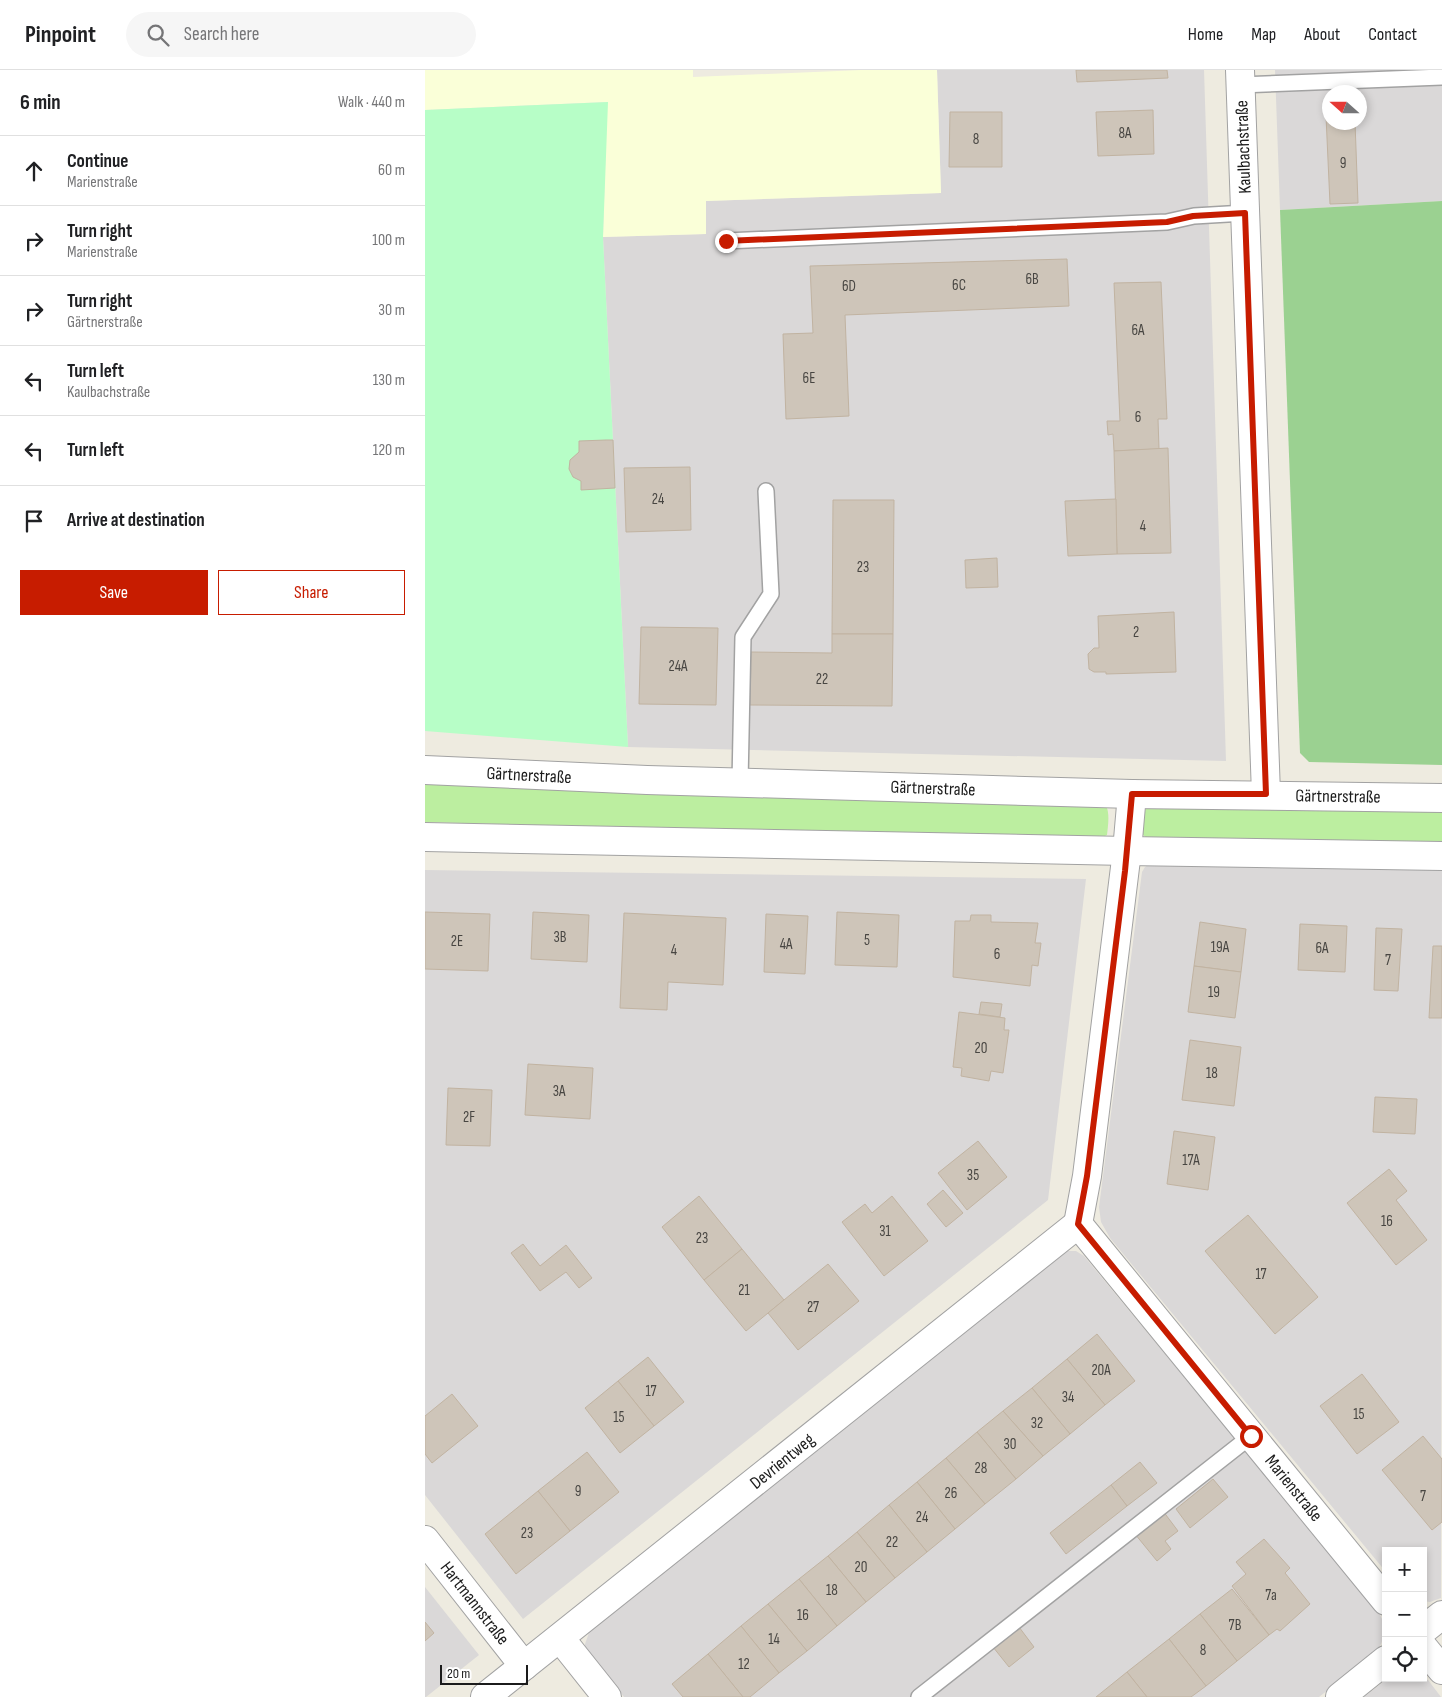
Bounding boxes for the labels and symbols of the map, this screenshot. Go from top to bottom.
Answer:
north arrow [1322,85,1367,130]
street label: Kaulbachstraße [1231,100,1256,194]
house number: 8A [1119,124,1132,143]
house number: 8 [973,130,979,149]
house number: 9 [1340,154,1346,173]
route end [715,230,738,253]
house number: 6B [1025,270,1039,289]
house number: 6C [952,276,966,295]
house number: 6D [842,277,856,296]
house number: 6A [1132,321,1145,340]
house number: 6E [803,369,815,388]
house number: 6 [1135,408,1141,427]
house number: 24 [652,490,664,509]
house number: 4 [1140,517,1146,536]
house number: 23 [857,558,869,577]
house number: 2 [1133,623,1139,642]
house number: 24A [669,657,688,676]
house number: 22 [816,670,828,689]
street label: Gärtnerstraße [486,763,572,788]
street label: Gärtnerstraße [890,777,976,800]
street label: Gärtnerstraße [1295,785,1381,808]
house number: 3B [554,928,567,947]
house number: 5 [864,931,870,950]
house number: 2E [451,932,463,951]
house number: 4A [780,935,793,954]
house number: 19A [1211,938,1230,957]
house number: 6A [1316,939,1329,958]
house number: 4 [671,941,677,960]
house number: 6 [994,945,1000,964]
house number: 7 [1385,951,1391,970]
house number: 19 [1208,983,1220,1002]
house number: 20 [975,1039,987,1058]
house number: 18 [1206,1064,1218,1083]
house number: 3A [553,1082,566,1101]
house number: 2F [463,1108,475,1127]
house number: 17A [1182,1151,1200,1170]
house number: 35 [967,1166,979,1185]
house number: 16 [1381,1212,1393,1231]
house number: 31 [879,1222,892,1241]
house number: 23 [696,1229,708,1248]
house number: 17 [1255,1265,1267,1284]
house number: 21 [738,1281,750,1300]
house number: 27 [807,1298,819,1317]
house number: 20A [1091,1361,1111,1380]
house number: 17 [645,1382,657,1401]
house number: 34 [1062,1388,1074,1407]
house number: 15 [1353,1405,1365,1424]
house number: 15 [613,1408,625,1427]
house number: 32 [1031,1414,1043,1433]
route start [1240,1425,1263,1448]
street label: Devrientweg [746,1429,819,1494]
house number: 30 [1004,1435,1016,1454]
street label: Marienstraße [1260,1451,1327,1526]
house number: 28 [975,1459,987,1478]
house number: 9 [575,1482,581,1501]
house number: 26 [945,1484,957,1503]
house number: 7 [1420,1487,1426,1506]
house number: 24 [916,1508,928,1527]
house number: 23 [521,1524,533,1543]
house number: 22 [886,1533,898,1552]
street label: Hartmannstraße [436,1558,513,1649]
house number: 20 [855,1558,867,1577]
house number: 18 [826,1581,838,1600]
house number: 7a [1265,1586,1277,1605]
house number: 16 [797,1606,809,1625]
house number: 7B [1229,1616,1242,1635]
house number: 14 [768,1630,780,1649]
house number: 8 [1200,1641,1206,1660]
house number: 12 [738,1655,750,1674]
scale bar [440,1662,527,1685]

